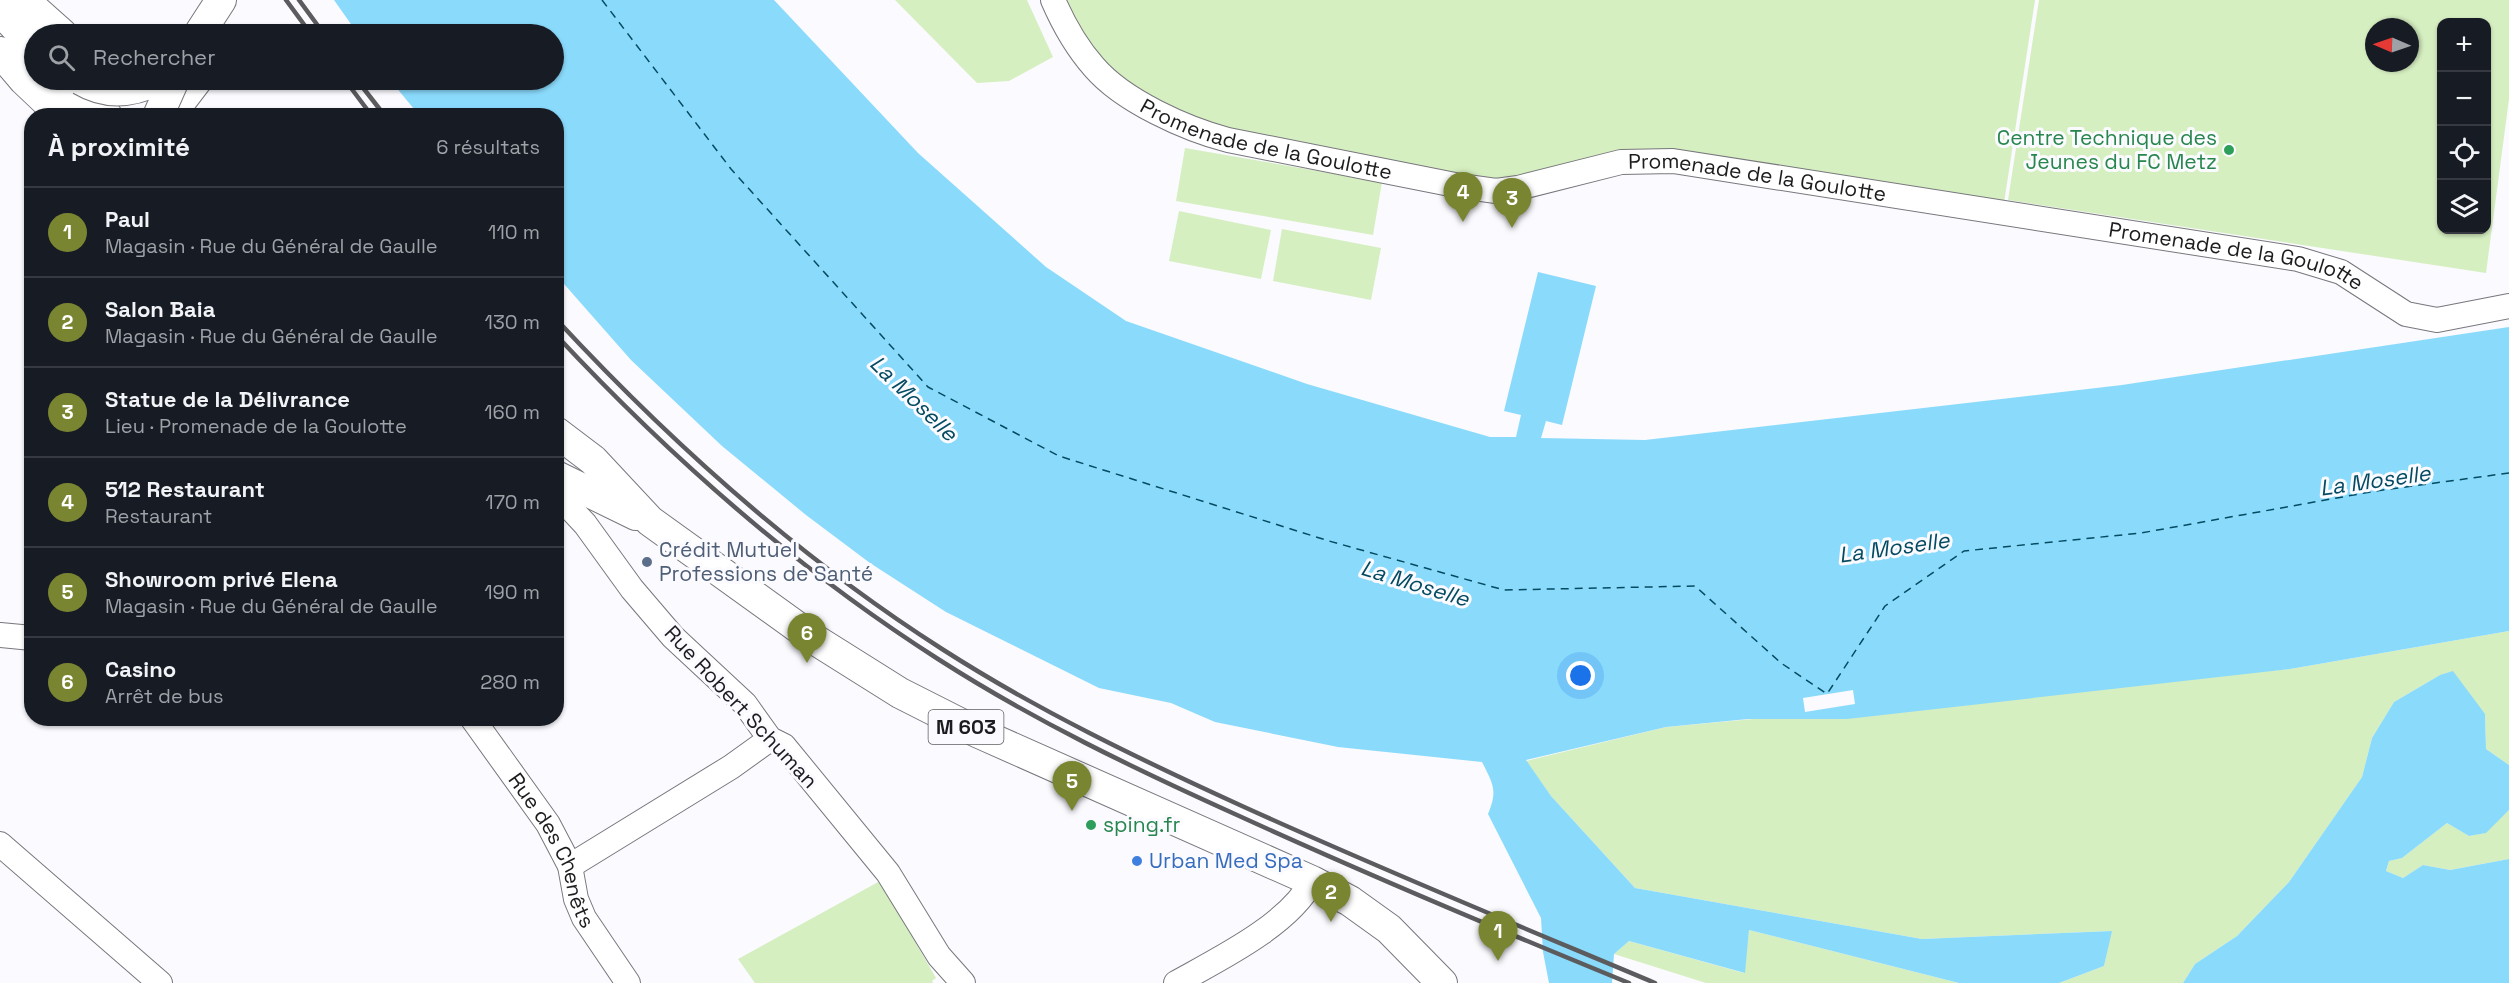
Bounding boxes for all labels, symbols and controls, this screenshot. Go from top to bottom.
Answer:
north arrow [2365,18,2419,72]
map controls [2437,18,2491,234]
button: + [2437,18,2491,72]
search box [24,24,564,90]
icon: search [45,41,78,74]
text: Rechercher [93,43,215,71]
button: − [2437,72,2491,126]
street label: Promenade de la Goulotte [1136,92,1395,185]
place label: Centre Technique des Jeunes du FC Metz [1997,124,2217,175]
button: locate [2437,126,2491,180]
text: À proximité [48,130,190,164]
text: 6 résultats [436,134,540,160]
marker: Centre Technique des Jeunes du FC Metz [2222,143,2236,157]
street label: Promenade de la Goulotte [1628,147,1888,207]
pin: 4 [1444,172,1482,222]
pin: 3 [1492,178,1532,228]
button: layers [2437,180,2491,234]
text: Paul [105,205,150,233]
street label: Promenade de la Goulotte [2107,216,2369,296]
text: 1 [63,219,72,245]
text: 110 m [488,219,540,245]
text: Magasin · Rue du Général de Gaulle [105,233,438,259]
text: Salon Baia [105,295,215,323]
text: 2 [62,309,73,335]
text: 130 m [484,309,540,335]
text: Magasin · Rue du Général de Gaulle [105,323,438,349]
water label: La Moselle [864,349,964,447]
text: Statue de la Délivrance [105,385,350,413]
text: 3 [61,399,74,425]
text: 160 m [484,399,540,425]
text: Lieu · Promenade de la Goulotte [105,413,407,439]
water label: La Moselle [2318,458,2433,502]
text: 512 Restaurant [105,475,265,503]
text: 4 [61,489,74,515]
text: 170 m [485,489,540,515]
text: Restaurant [105,503,212,529]
water label: La Moselle [1837,525,1952,569]
place label: Crédit Mutuel Professions de Santé [659,536,873,587]
water label: La Moselle [1358,553,1473,613]
marker: Crédit Mutuel Professions de Santé [640,555,654,569]
text: Showroom privé Elena [105,565,338,593]
text: 5 [62,579,74,605]
text: 190 m [484,579,540,605]
text: Magasin · Rue du Général de Gaulle [105,593,438,619]
pin: 6 [788,614,826,663]
street label: Rue Robert Schuman [659,620,824,794]
text: Casino [105,655,176,683]
your location [1566,661,1595,690]
text: 6 [61,669,74,695]
text: 280 m [480,669,540,695]
text: Arrêt de bus [105,683,224,709]
road number: M 603 [928,710,1004,744]
pin: 5 [1052,762,1092,811]
street label: Rue des Chenêts [503,767,601,933]
place label: sping.fr [1103,811,1181,838]
marker: sping.fr [1084,818,1098,832]
place label: Urban Med Spa [1149,847,1303,874]
marker: Urban Med Spa [1130,854,1144,868]
pin: 2 [1312,872,1350,922]
pin: 1 [1478,912,1518,961]

